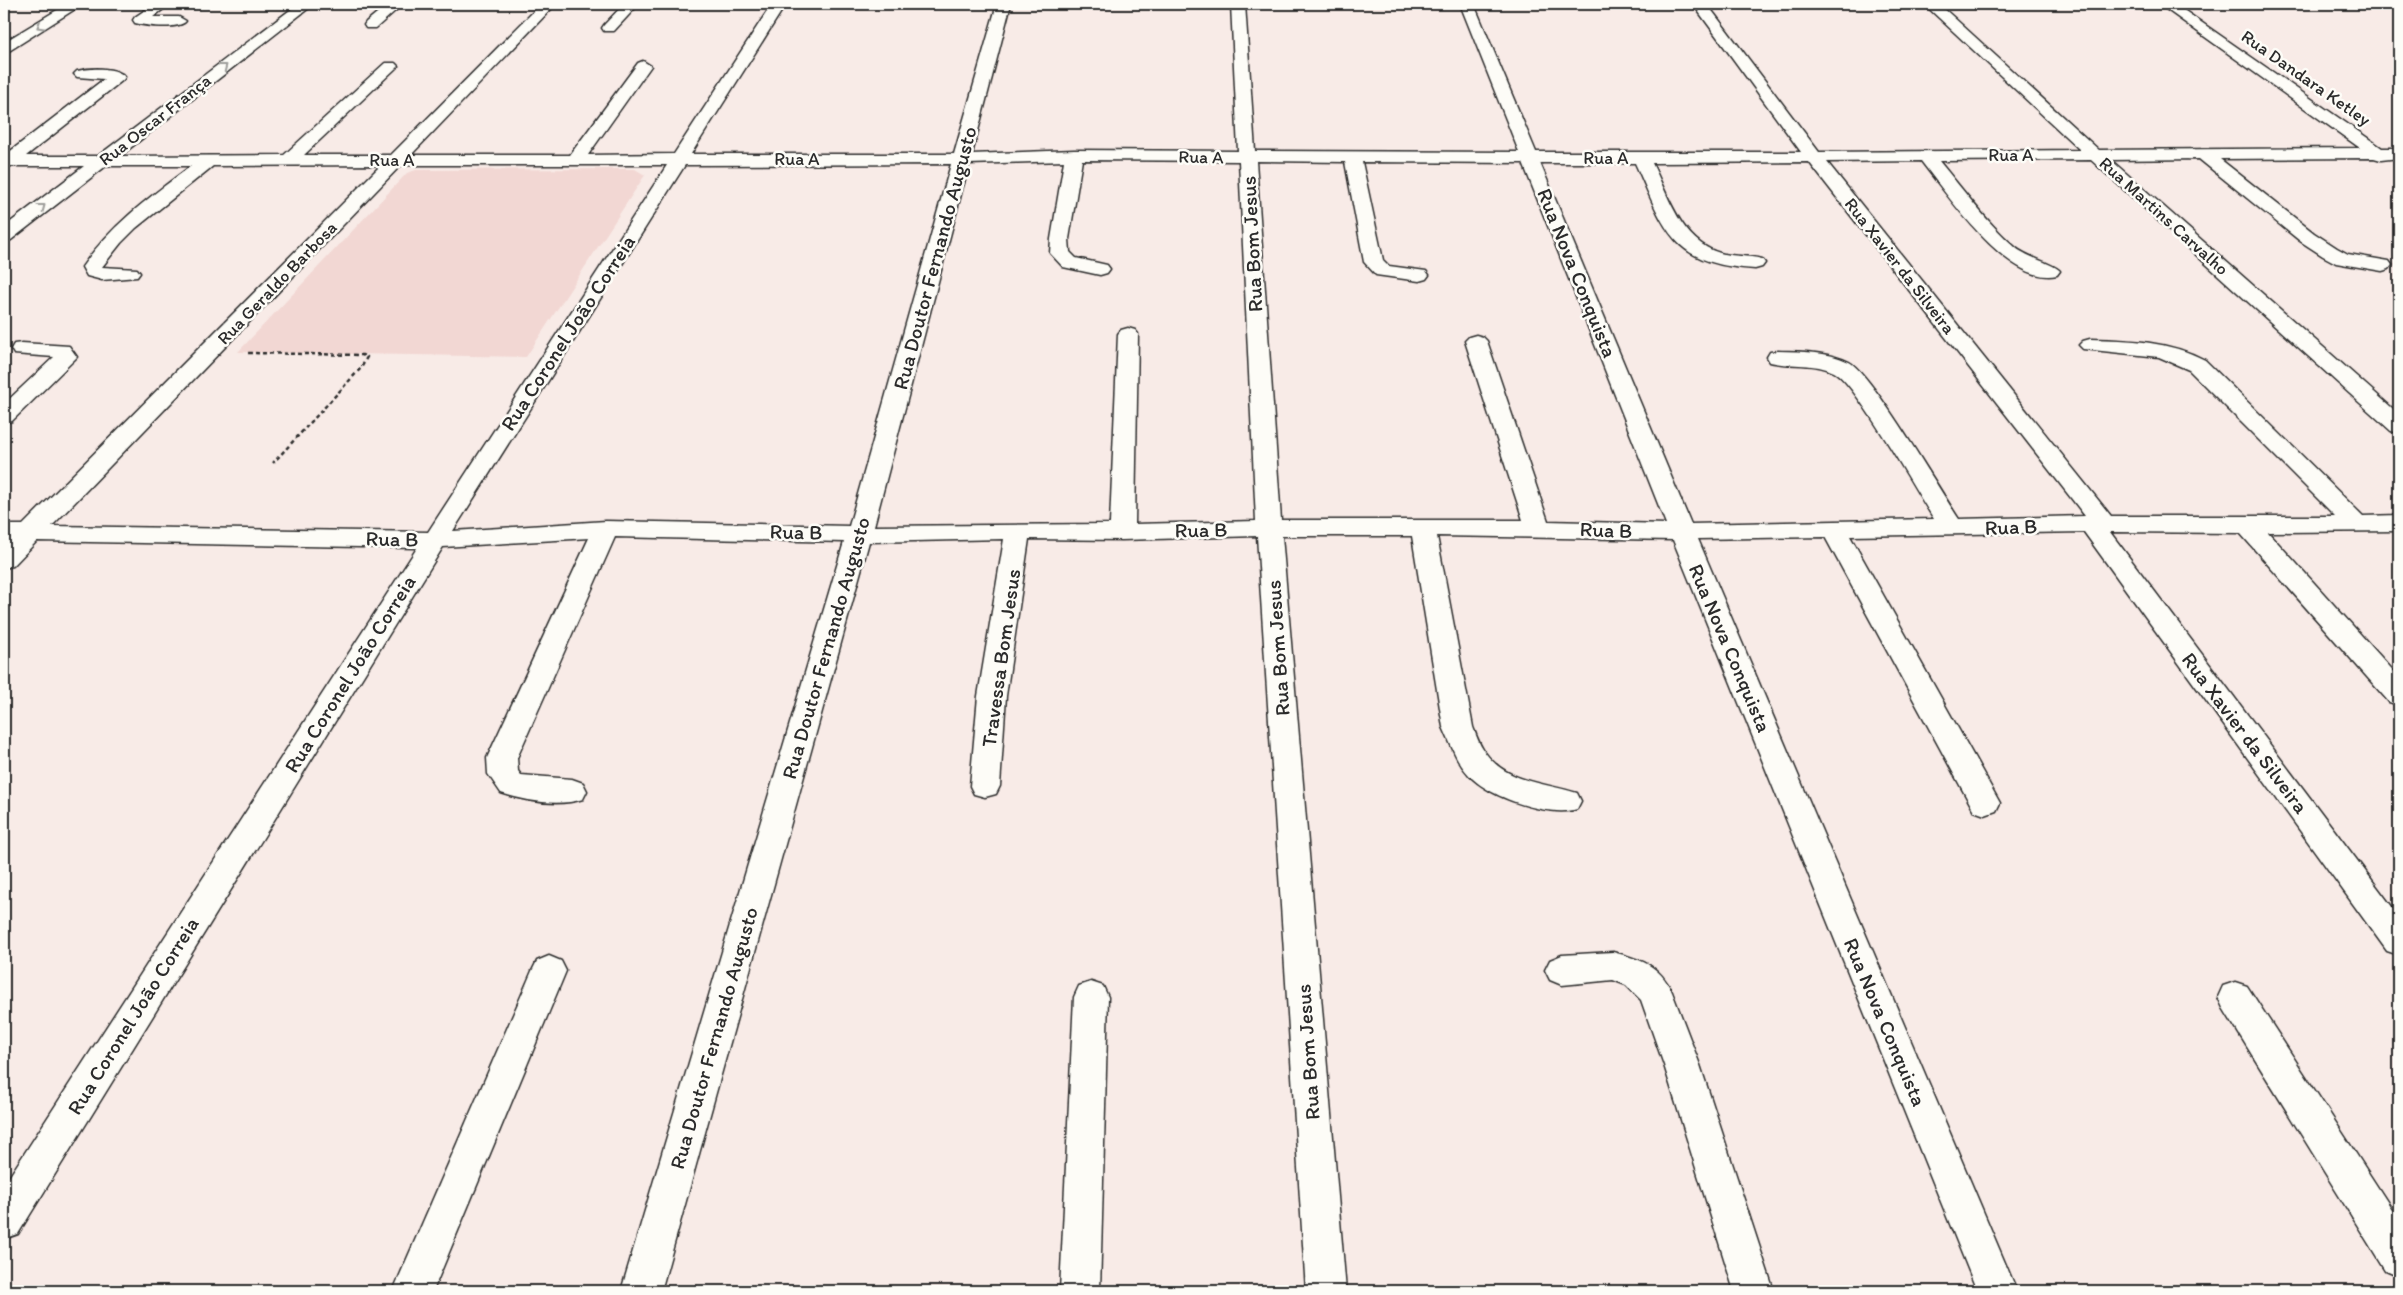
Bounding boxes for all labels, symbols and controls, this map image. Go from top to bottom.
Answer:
one-way arrow [36,20,45,30]
street label: Rua Dandara Ketley [2237,25,2375,131]
one-way arrow [218,65,227,73]
street label: Rua Oscar França [95,69,215,171]
street label: Rua Doutor Fernando Augusto [887,123,982,392]
street label: Rua A [1988,144,2034,166]
street label: Rua A [1178,146,1224,168]
street label: Rua A [1583,147,1629,169]
street label: Rua A [774,148,820,170]
street label: Rua A [369,149,415,171]
street label: Rua Martins Carvalho [2095,152,2233,280]
street label: Rua Bom Jesus [1235,175,1268,313]
street label: Rua Nova Conquista [1532,185,1623,361]
street label: Rua Xavier da Silveira [1840,193,1961,339]
one-way arrow [37,203,46,212]
street label: Rua Geraldo Barbosa [212,217,342,349]
street label: Rua Coronel João Correia [495,230,640,435]
street label: Rua B [1984,513,2038,540]
street label: Rua Doutor Fernando Augusto [776,514,875,782]
street label: Rua B [1579,516,1633,543]
street label: Rua B [1174,517,1228,542]
street label: Rua B [769,519,823,544]
street label: Rua B [365,526,419,551]
street label: Rua Nova Conquista [1684,560,1777,736]
street label: Travessa Bom Jesus [976,567,1025,749]
street label: Rua Coronel João Correia [279,570,421,777]
street label: Rua Bom Jesus [1260,579,1295,717]
street label: Rua Xavier da Silveira [2177,647,2314,818]
street label: Rua Doutor Fernando Augusto [664,904,763,1172]
street label: Rua Coronel João Correia [62,912,204,1119]
street label: Rua Nova Conquista [1839,934,1932,1110]
street label: Rua Bom Jesus [1290,983,1325,1121]

